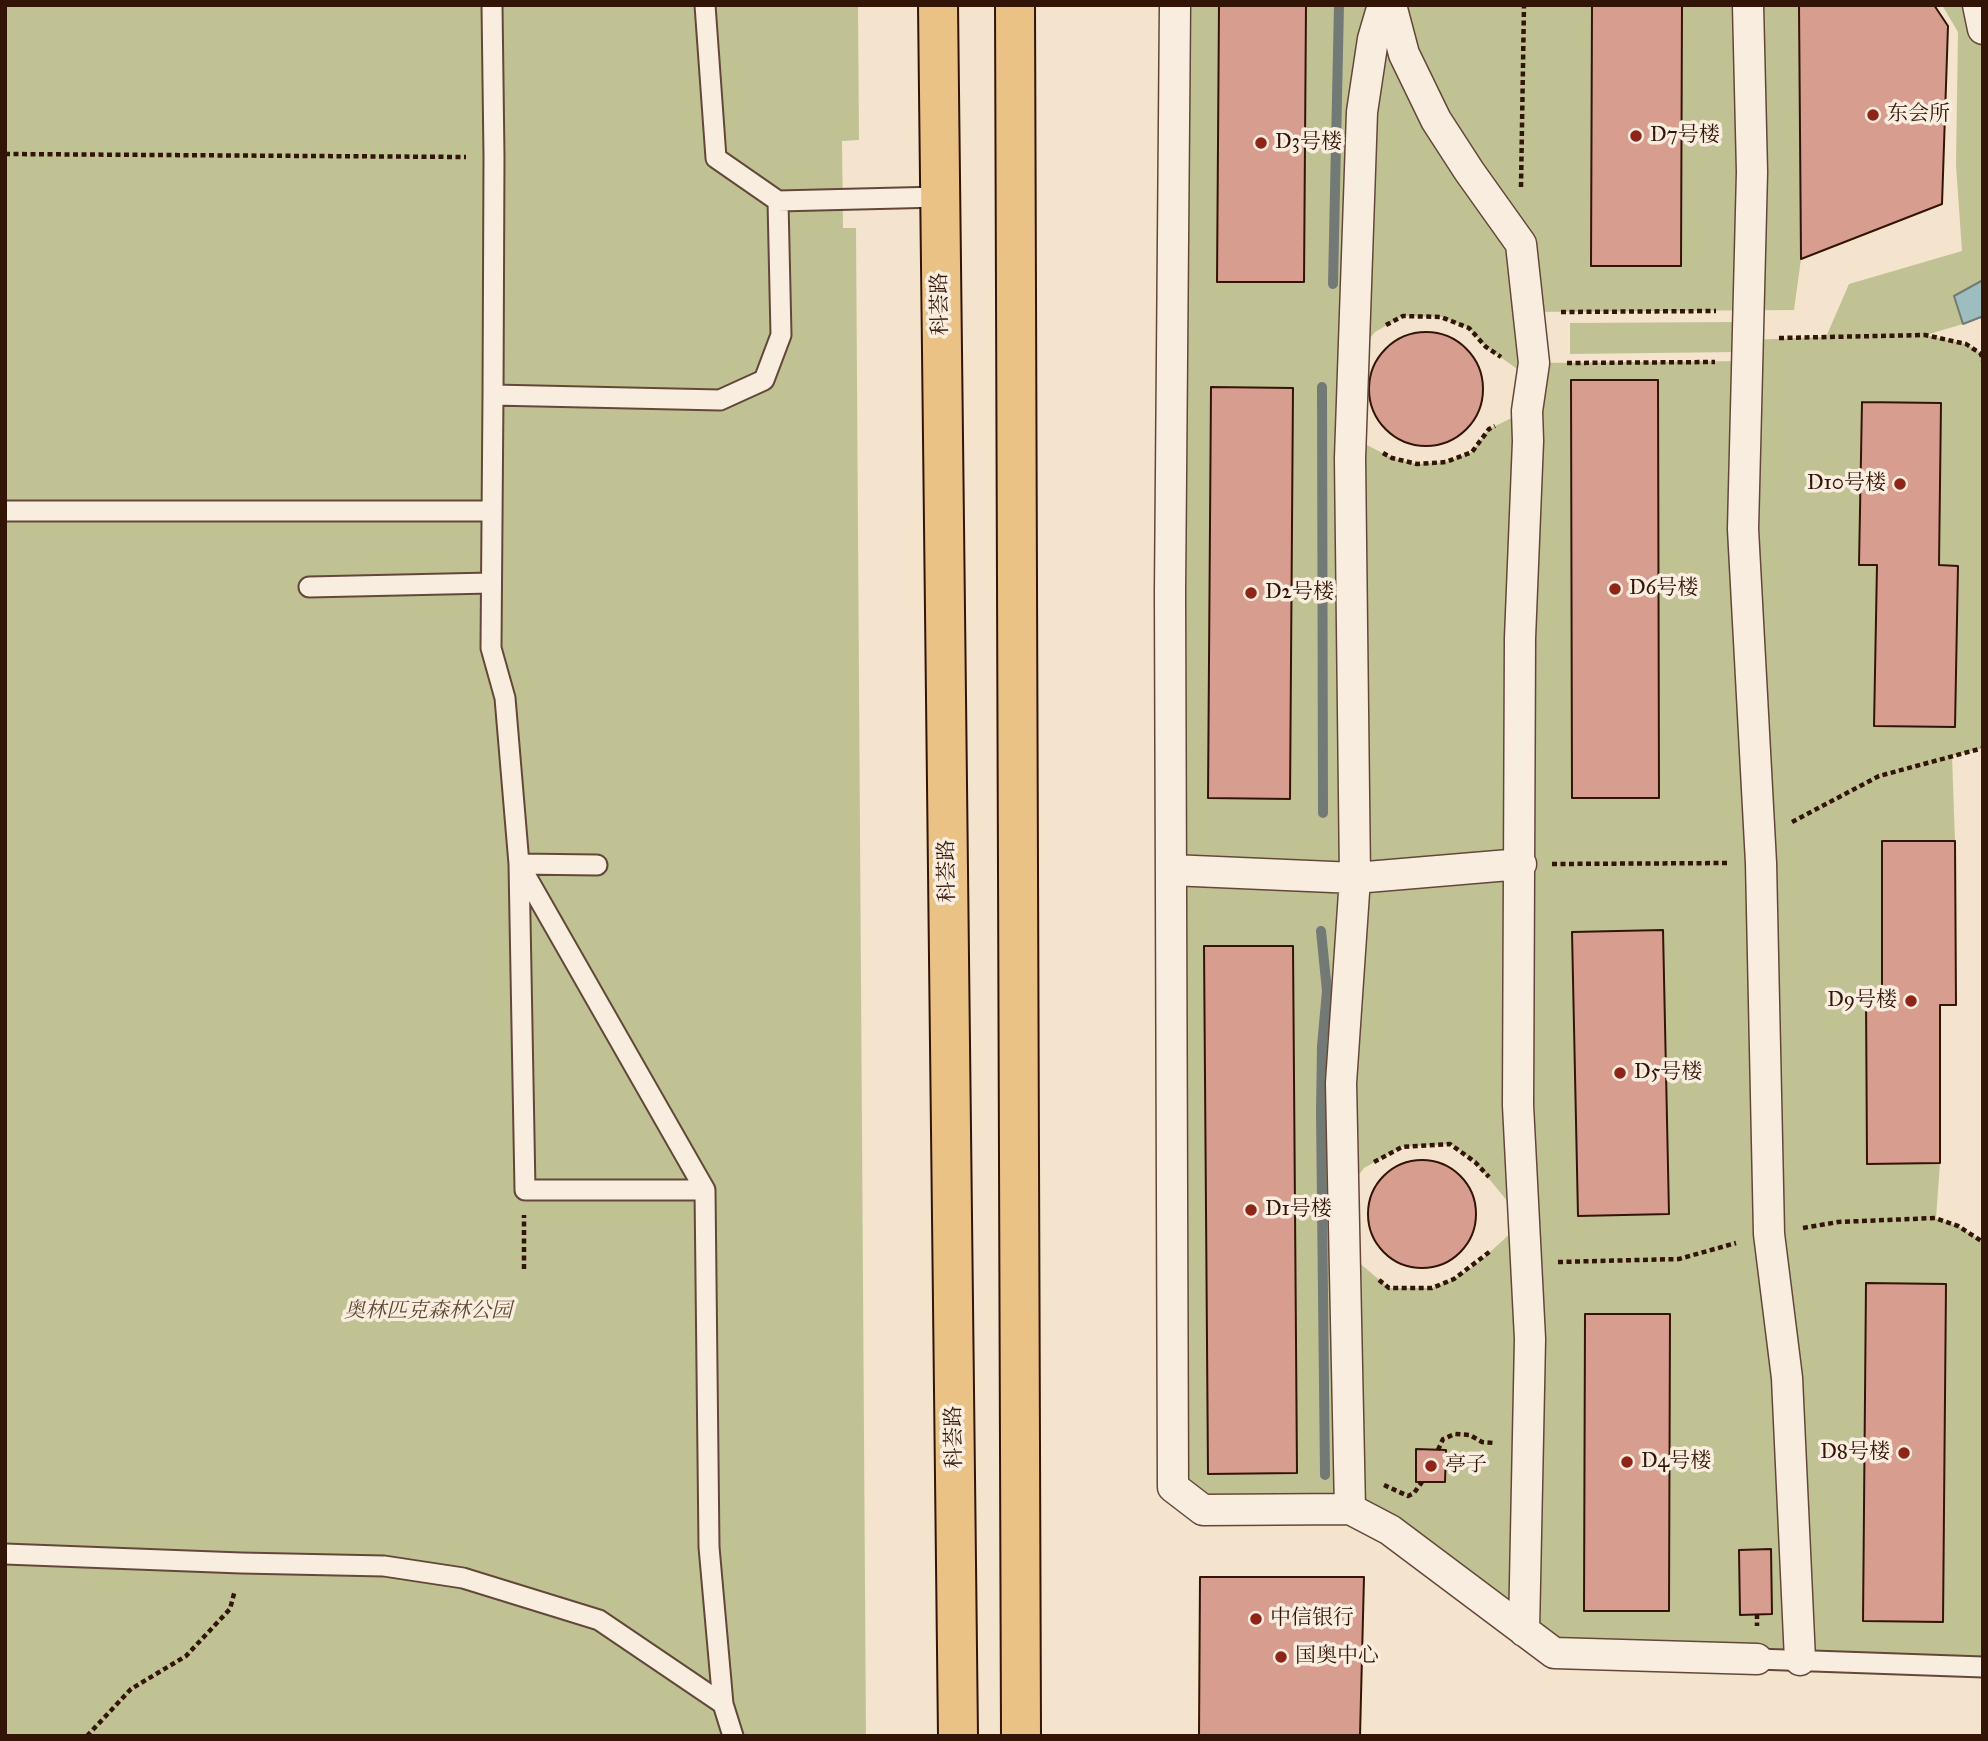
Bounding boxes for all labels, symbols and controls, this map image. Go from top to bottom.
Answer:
place label: 东会所 [1887,102,1950,128]
marker: 东会所 [1865,107,1881,123]
place label: D7号楼 [1650,123,1720,149]
marker: D7号楼 [1628,128,1644,144]
place label: D3号楼 [1275,130,1342,156]
marker: D3号楼 [1253,135,1269,151]
street label: 科荟路 [928,272,954,336]
place label: D10号楼 [1807,471,1886,497]
marker: D10号楼 [1892,476,1908,492]
place label: D6号楼 [1629,576,1698,602]
place label: D2号楼 [1265,580,1334,606]
marker: D6号楼 [1607,581,1623,597]
marker: D2号楼 [1243,585,1259,601]
street label: 科荟路 [935,839,961,903]
place label: D9号楼 [1827,988,1897,1014]
marker: D9号楼 [1903,993,1919,1009]
place label: D5号楼 [1634,1060,1702,1086]
marker: D5号楼 [1612,1065,1628,1081]
place label: D1号楼 [1265,1197,1332,1223]
marker: D1号楼 [1243,1202,1259,1218]
park label: 奥林匹克森林公园 [344,1299,512,1325]
street label: 科荟路 [942,1405,968,1469]
place label: D8号楼 [1820,1440,1890,1466]
marker: D8号楼 [1896,1445,1912,1461]
place label: D4号楼 [1641,1449,1711,1475]
place label: 亭子 [1445,1453,1487,1479]
marker: D4号楼 [1619,1454,1635,1470]
marker: 亭子 [1423,1458,1439,1474]
place label: 中信银行 [1270,1606,1354,1632]
marker: 中信银行 [1248,1611,1264,1627]
place label: 国奥中心 [1295,1644,1379,1670]
marker: 国奥中心 [1273,1649,1289,1665]

